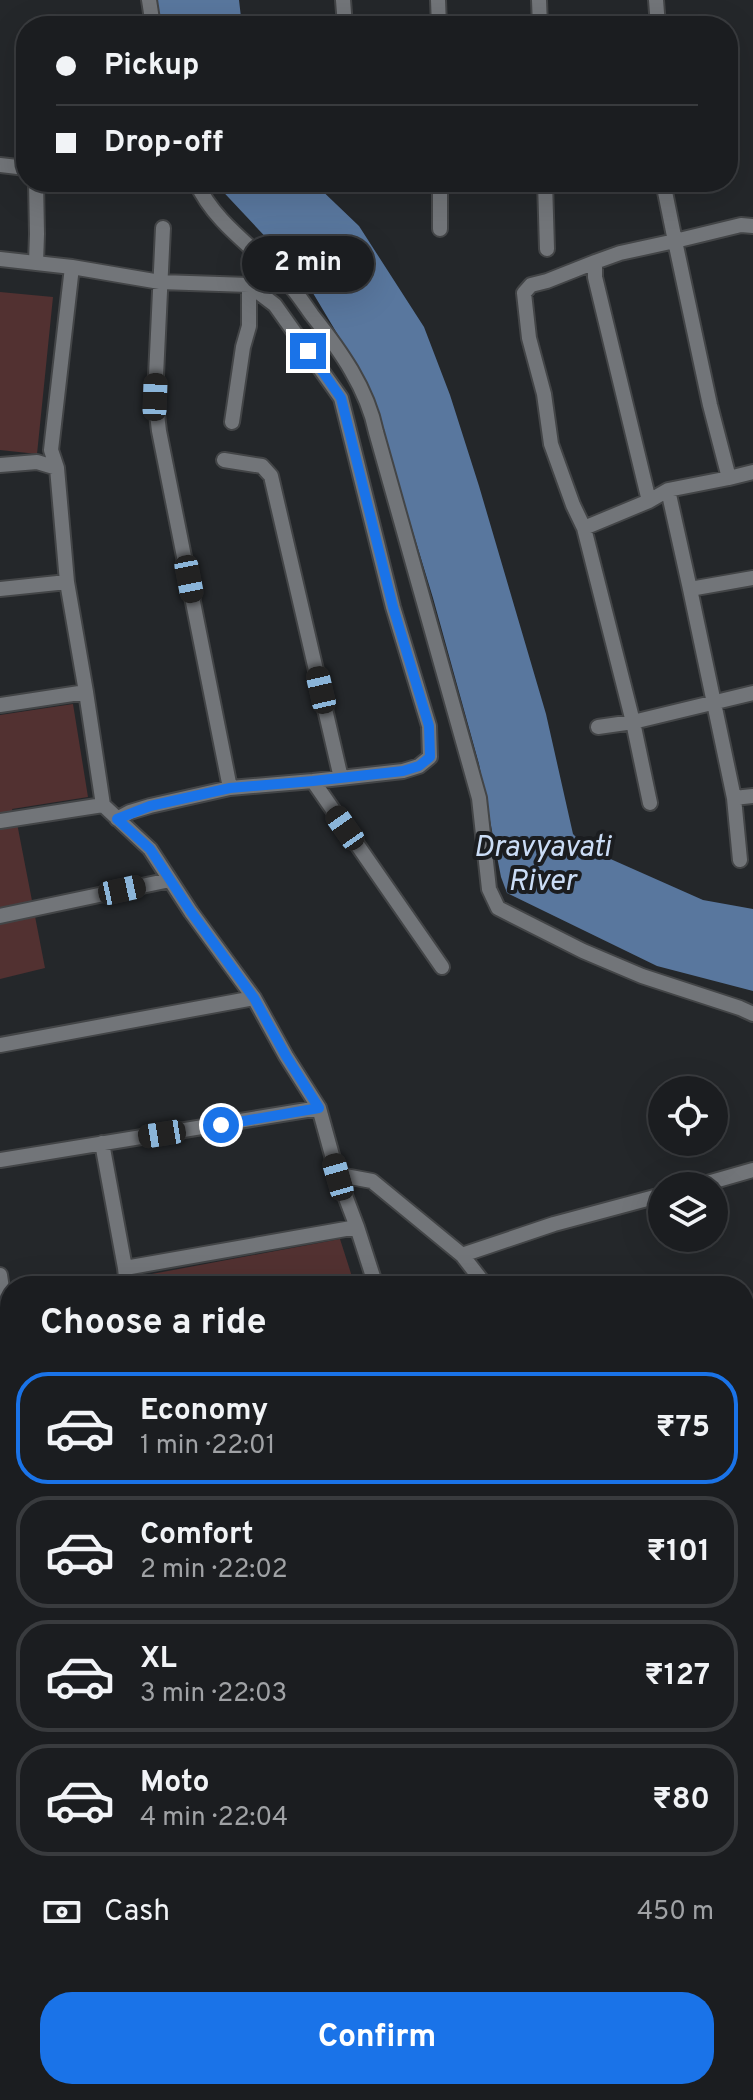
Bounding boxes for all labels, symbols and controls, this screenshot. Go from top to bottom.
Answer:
text: Pickup [104,48,199,85]
text: Drop-off [104,125,223,162]
callout: 2 min [242,235,374,291]
text: 2 min [274,247,342,280]
route end [290,333,326,369]
car [142,373,168,421]
car [173,553,205,605]
car [304,664,338,716]
car [321,801,369,855]
water label: Dravyavati River [473,830,612,901]
car [96,873,148,907]
map controls [648,1076,728,1252]
button: locate [648,1076,728,1156]
route start [203,1107,239,1143]
car [136,1118,188,1150]
car [320,1151,356,1203]
button: layers [648,1172,728,1252]
text: Choose a ride [40,1301,266,1347]
icon: car [44,1392,116,1464]
text: Economy [140,1393,268,1430]
text: ₹75 [656,1410,710,1447]
text: 1 min · 22:01 [140,1430,275,1463]
icon: car [44,1516,116,1588]
text: Comfort [140,1517,253,1554]
text: ₹101 [647,1534,710,1571]
text: 2 min · 22:02 [140,1554,288,1587]
icon: car [44,1640,116,1712]
text: XL [140,1641,177,1678]
text: ₹127 [644,1658,710,1695]
text: 3 min · 22:03 [140,1678,287,1711]
icon: car [44,1764,116,1836]
text: Moto [140,1765,210,1802]
text: ₹80 [652,1782,710,1819]
text: 4 min · 22:04 [140,1802,288,1835]
icon: cash [40,1890,84,1934]
text: Cash [104,1894,170,1931]
text: 450 m [637,1896,714,1929]
button: Confirm [40,1992,714,2084]

